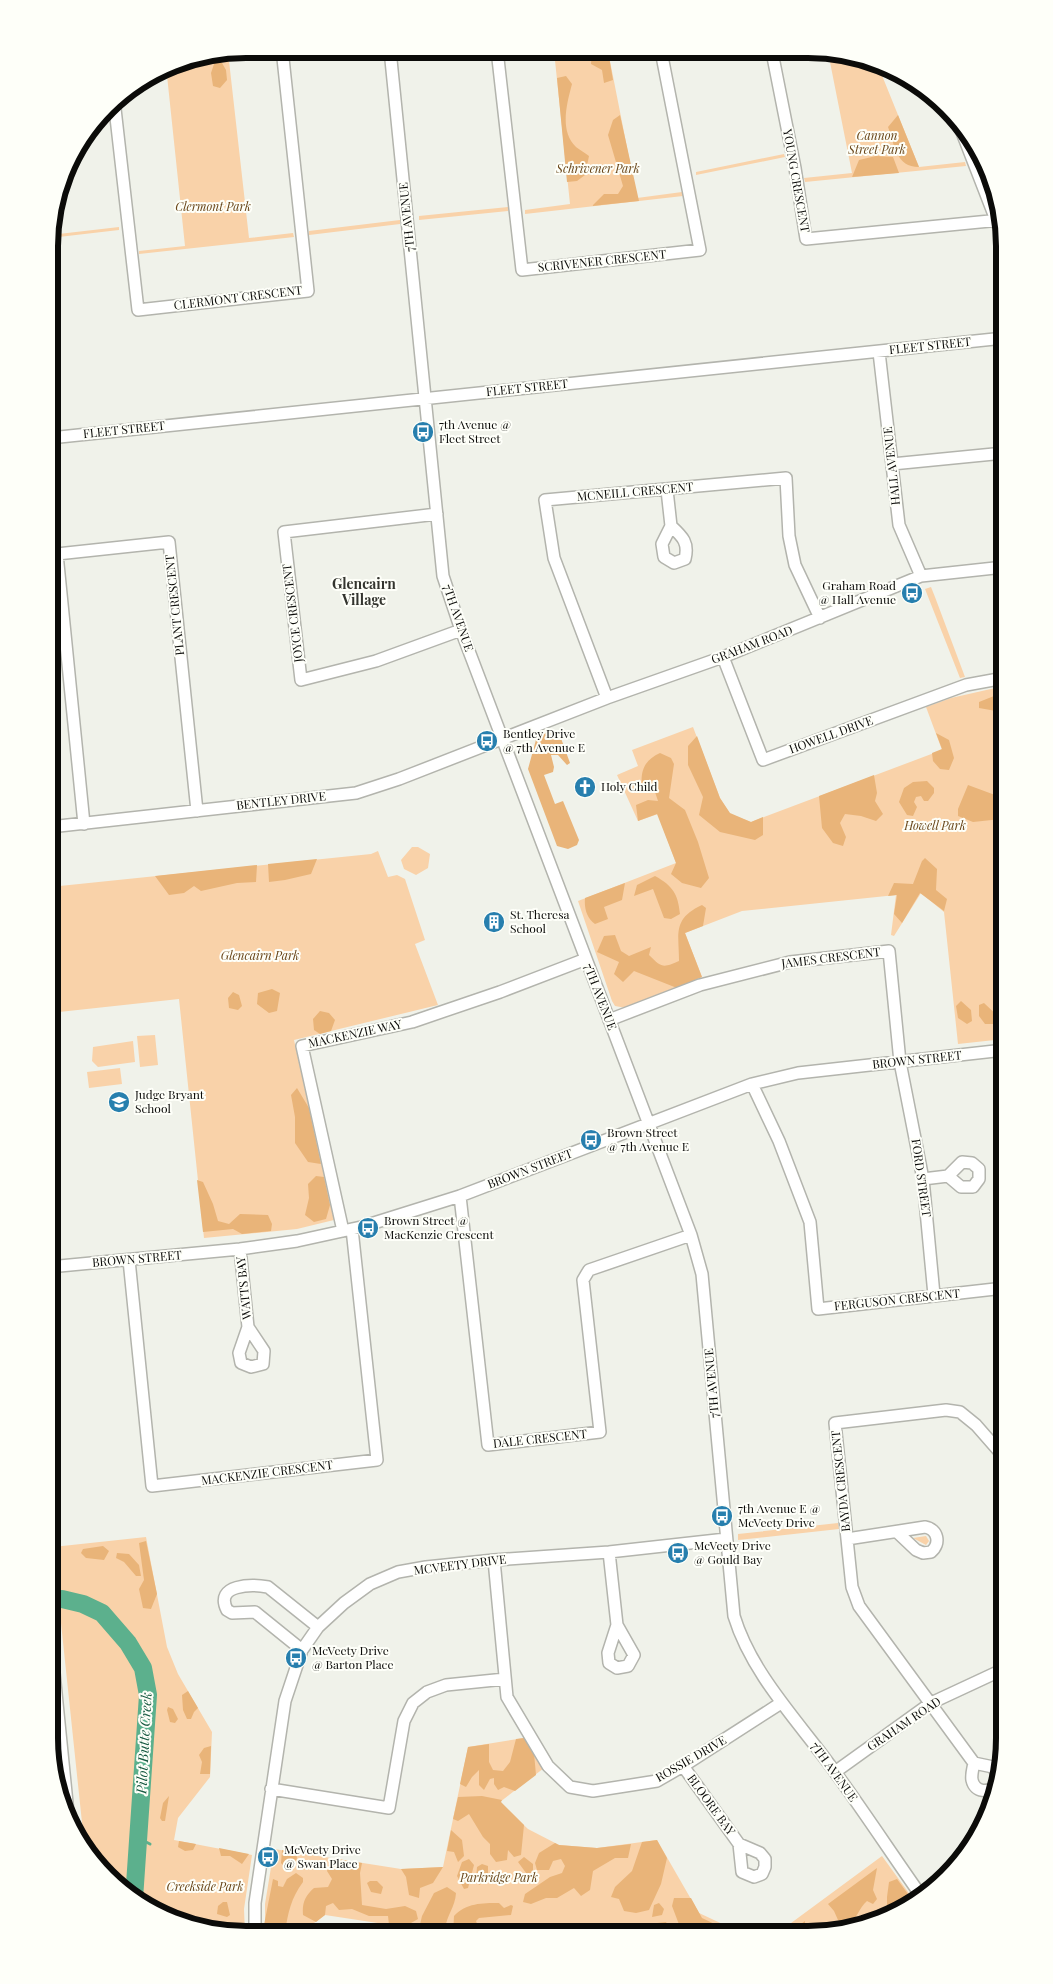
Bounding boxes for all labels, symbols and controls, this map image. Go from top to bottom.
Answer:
street label: YOUNG CRESCENT [780,127,814,234]
park label: Cannon Street Park [847,127,906,157]
park label: Schrivener Park [555,160,640,176]
street label: 7TH AVENUE [394,182,418,253]
park label: Clermont Park [175,198,251,214]
street label: SCRIVENER CRESCENT [537,245,667,275]
street label: CLERMONT CRESCENT [173,281,304,313]
street label: FLEET STREET [888,333,972,357]
street label: FLEET STREET [485,375,569,399]
place label: 7th Avenue @ Fleet Street [439,416,511,446]
street label: FLEET STREET [82,417,166,441]
bus stop icon: 7th Avenue @ Fleet Street [411,420,435,444]
street label: HALL AVENUE [879,426,903,506]
street label: MCNEILL CRESCENT [576,478,694,504]
street label: PLANT CRESCENT [161,553,187,656]
street label: JOYCE CRESCENT [278,562,306,664]
district label: Glencairn Village [332,574,396,609]
place label: Graham Road @ Hall Avenue [818,577,896,607]
bus stop icon: Graham Road @ Hall Avenue [900,581,924,605]
street label: 7TH AVENUE [440,582,478,653]
street label: GRAHAM ROAD [709,621,795,667]
street label: HOWELL DRIVE [786,711,875,757]
place label: Bentley Drive @ 7th Avenue E [503,725,585,755]
bus stop icon: Bentley Drive @ 7th Avenue E [475,729,499,753]
church icon: Holy Child [573,775,597,799]
place label: Holy Child [601,778,658,794]
street label: BENTLEY DRIVE [235,787,326,813]
park label: Howell Park [903,817,966,833]
place label: St. Theresa School [510,906,569,936]
building icon: St. Theresa School [482,910,506,934]
street label: JAMES CRESCENT [779,943,882,971]
park label: Glencairn Park [221,947,299,963]
street label: 7TH AVENUE [581,961,621,1032]
street label: MACKENZIE WAY [307,1015,404,1051]
street label: BROWN STREET [871,1046,963,1072]
place label: Judge Bryant School [134,1086,205,1116]
school or university icon: Judge Bryant School [107,1090,131,1114]
place label: Brown Street @ 7th Avenue E [607,1124,689,1154]
bus stop icon: Brown Street @ 7th Avenue E [579,1128,603,1152]
street label: FORD STREET [909,1138,935,1218]
street label: BROWN STREET [485,1144,575,1192]
place label: Brown Street @ MacKenzie Crescent [384,1212,494,1242]
bus stop icon: Brown Street @ MacKenzie Crescent [356,1216,380,1240]
street label: BROWN STREET [91,1246,183,1270]
street label: WATTS BAY [232,1255,254,1321]
street label: FERGUSON CRESCENT [833,1284,961,1314]
street label: 7TH AVENUE [700,1348,722,1419]
street label: DALE CRESCENT [492,1425,588,1451]
street label: BAYDA CRESCENT [827,1429,853,1533]
street label: MACKENZIE CRESCENT [200,1456,334,1488]
place label: 7th Avenue E @ McVeety Drive [738,1500,821,1530]
bus stop icon: 7th Avenue E @ McVeety Drive [710,1504,734,1528]
place label: McVeety Drive @ Gould Bay [694,1537,771,1567]
bus stop icon: McVeety Drive @ Gould Bay [666,1541,690,1565]
street label: MCVEETY DRIVE [413,1550,507,1578]
place label: McVeety Drive @ Barton Place [312,1642,394,1672]
bus stop icon: McVeety Drive @ Barton Place [284,1646,308,1670]
water label: Pilot Butte Creek [131,1692,156,1795]
street label: GRAHAM ROAD [863,1692,944,1754]
street label: ROSSIE DRIVE [652,1731,729,1785]
street label: 7TH AVENUE [808,1738,862,1804]
street label: BLOORE BAY [684,1771,740,1839]
place label: McVeety Drive @ Swan Place [284,1841,361,1871]
bus stop icon: McVeety Drive @ Swan Place [256,1845,280,1869]
park label: Parkridge Park [459,1869,538,1885]
park label: Creekside Park [167,1878,243,1894]

